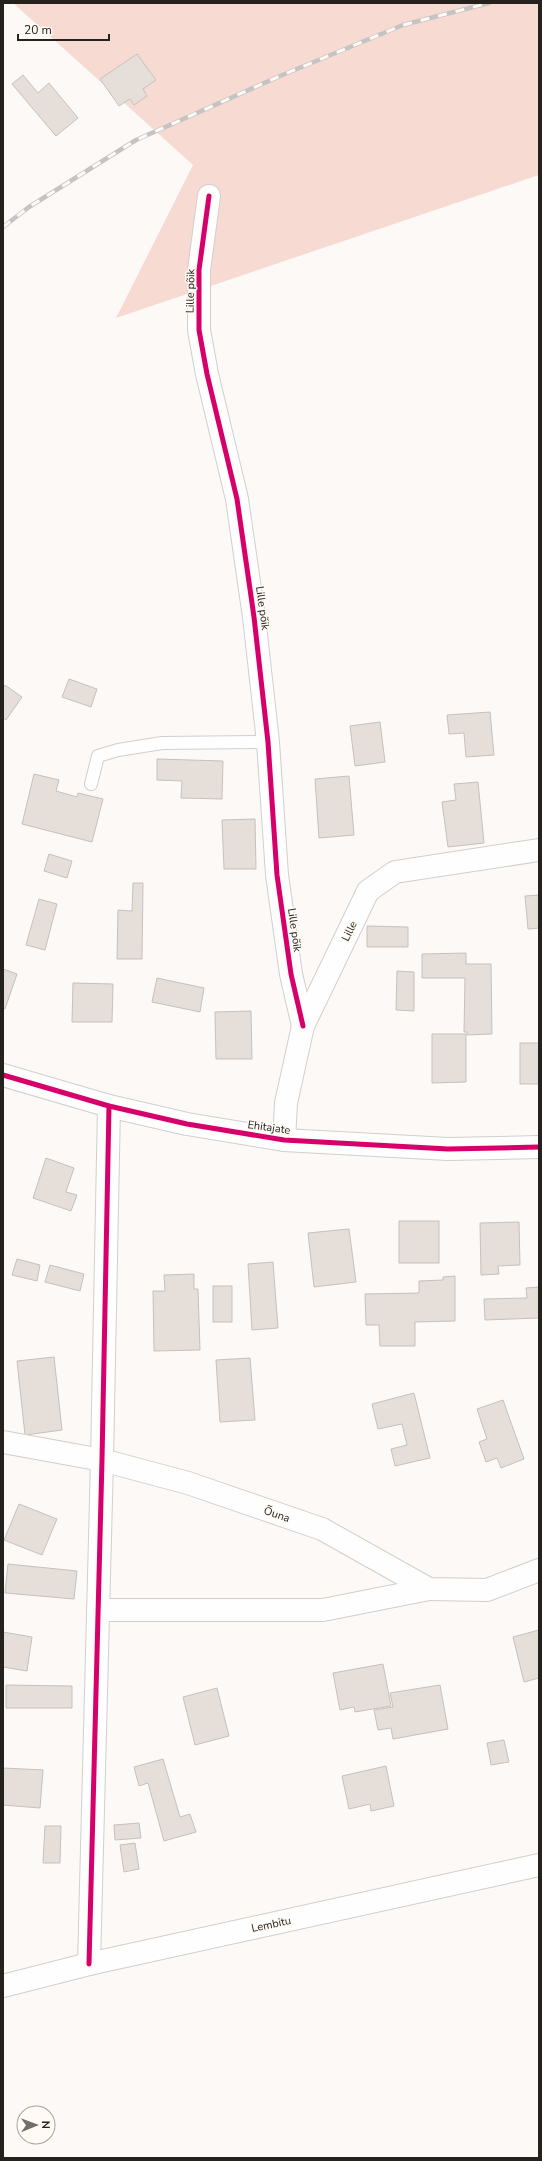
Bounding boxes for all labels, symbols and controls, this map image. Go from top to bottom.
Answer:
scale bar [18,16,109,42]
text: 20 m [24,22,52,38]
street label: Lille põik [183,268,198,313]
street label: Lille põik [252,585,273,632]
street label: Lille põik [284,907,305,954]
street label: Lille [338,918,361,944]
street label: Ehitajate [247,1117,291,1138]
street label: Õuna [262,1503,292,1526]
street label: Lembitu [250,1913,292,1936]
north arrow [16,2105,56,2145]
text: N [38,2121,53,2129]

